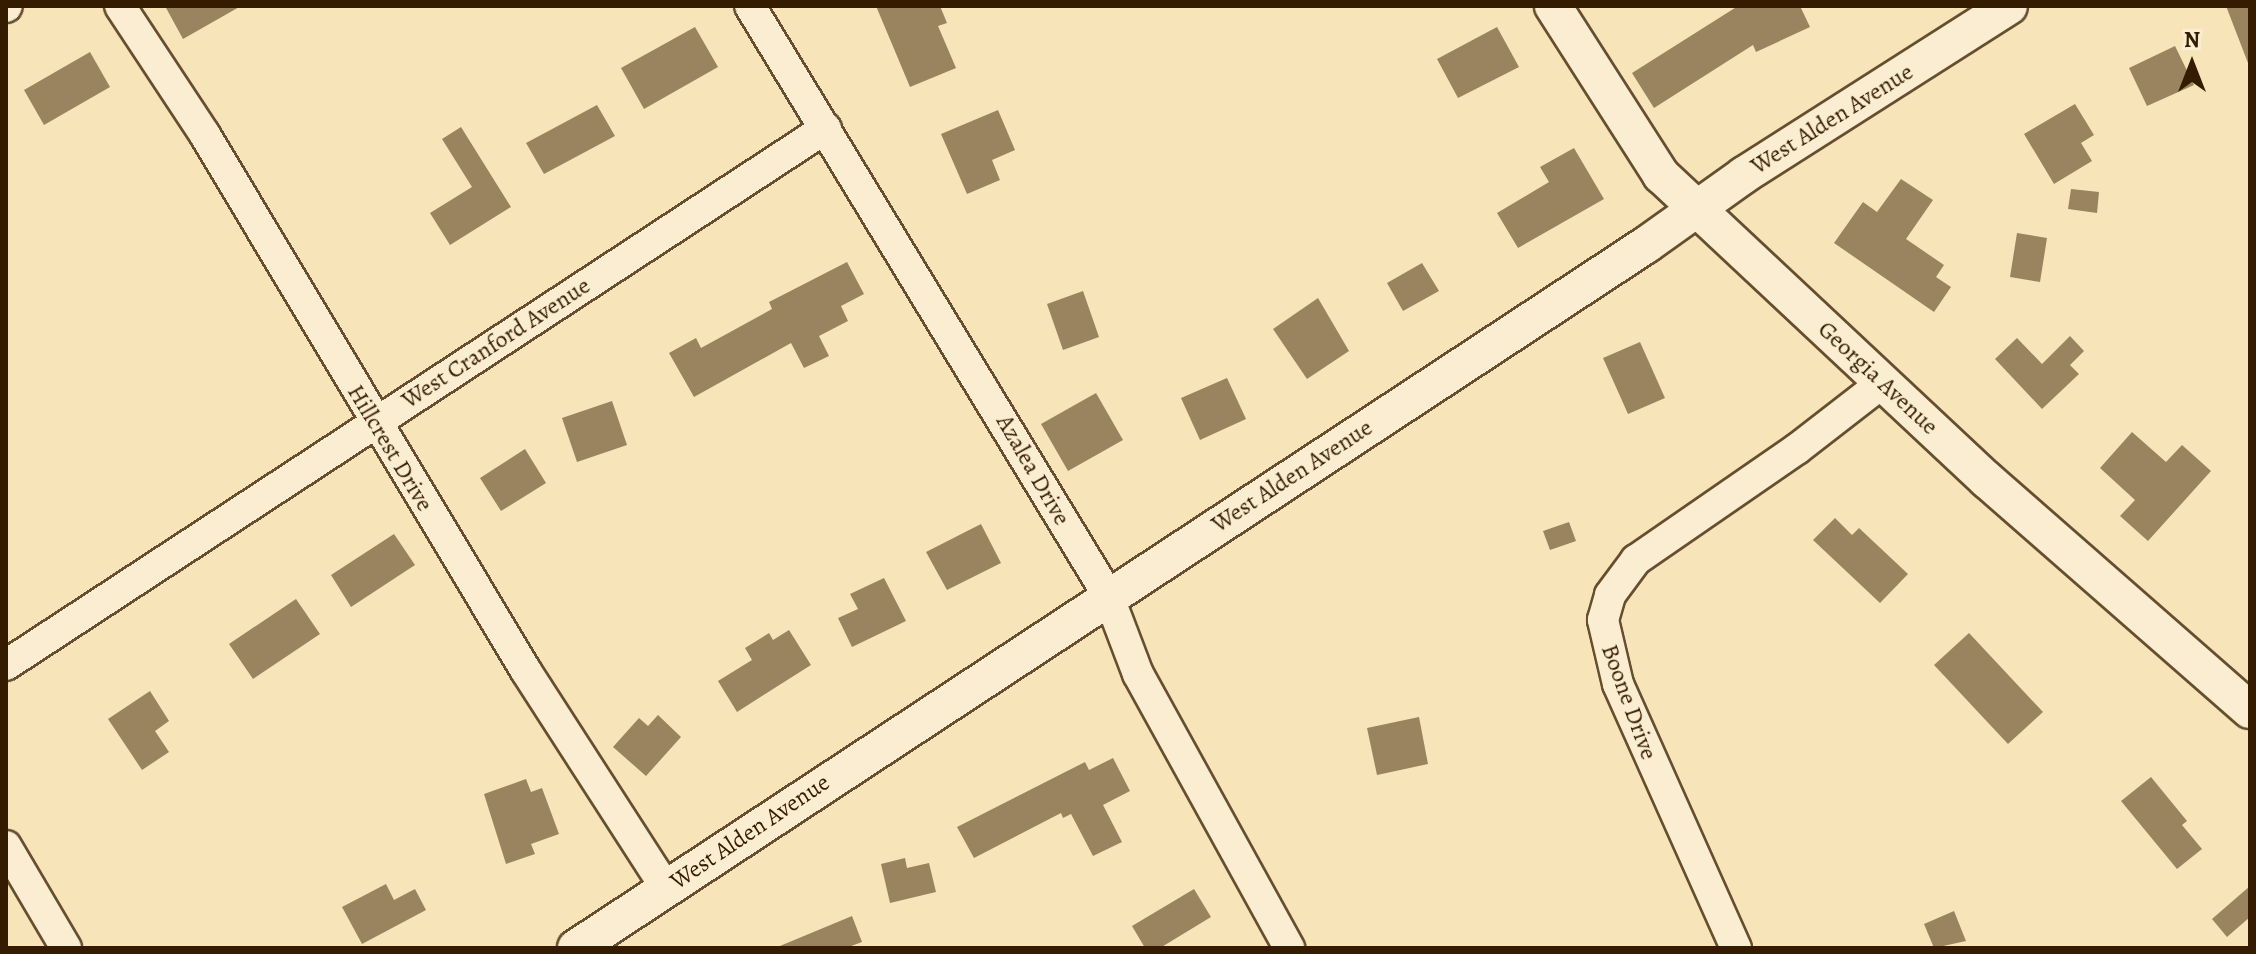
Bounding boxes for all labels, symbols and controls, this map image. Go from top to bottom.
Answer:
north arrow [2152,24,2232,104]
text: N [2184,25,2200,55]
street label: West Alden Avenue [1745,57,1919,181]
street label: West Cranford Avenue [396,271,596,415]
street label: Georgia Avenue [1812,315,1944,441]
street label: Hillcrest Drive [341,380,439,516]
street label: Azalea Drive [990,410,1076,530]
street label: West Alden Avenue [1206,413,1378,539]
street label: Boone Drive [1595,640,1663,764]
street label: West Alden Avenue [665,768,835,896]

